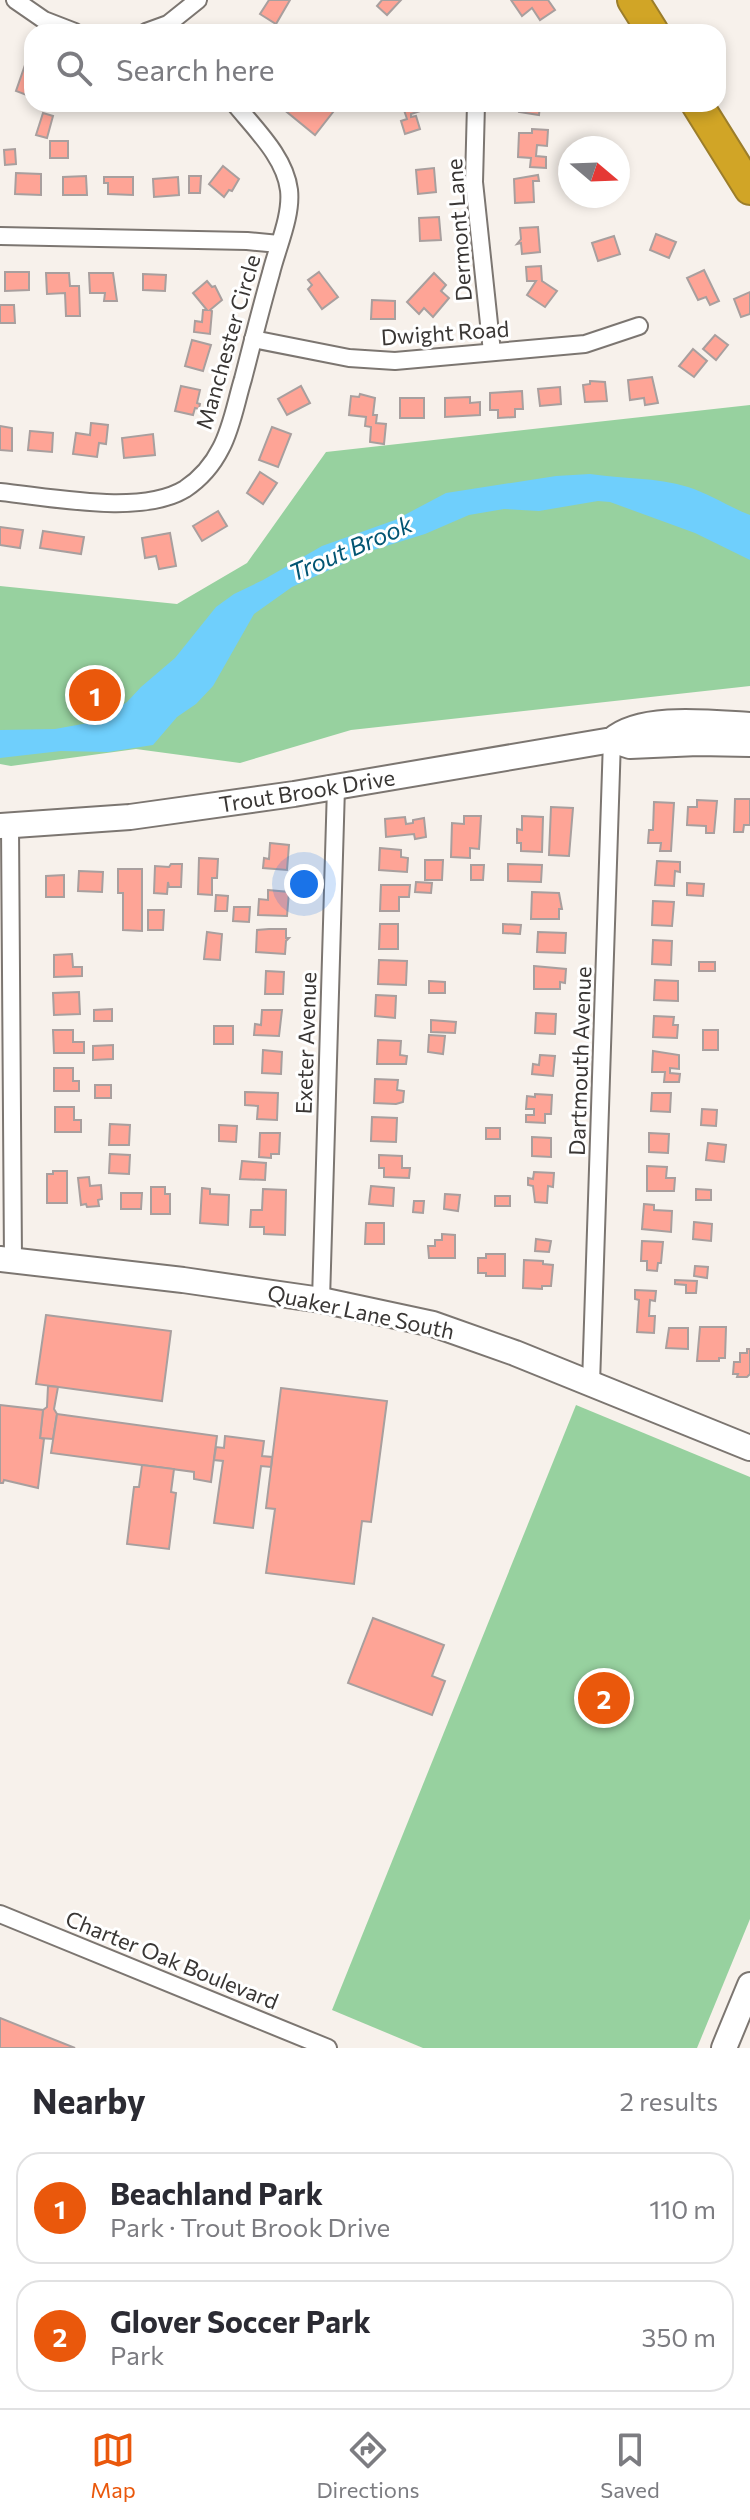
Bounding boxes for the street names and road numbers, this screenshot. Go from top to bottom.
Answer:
street label: Dermont Lane [440,158,477,302]
street label: Manchester Circle [190,251,265,432]
street label: Dwight Road [380,315,510,350]
street label: Trout Brook Drive [217,763,397,818]
street label: Dartmouth Avenue [563,966,596,1156]
street label: Exeter Avenue [290,971,321,1115]
street label: Quaker Lane South [265,1279,457,1344]
street label: Charter Oak Boulevard [62,1904,283,2015]

